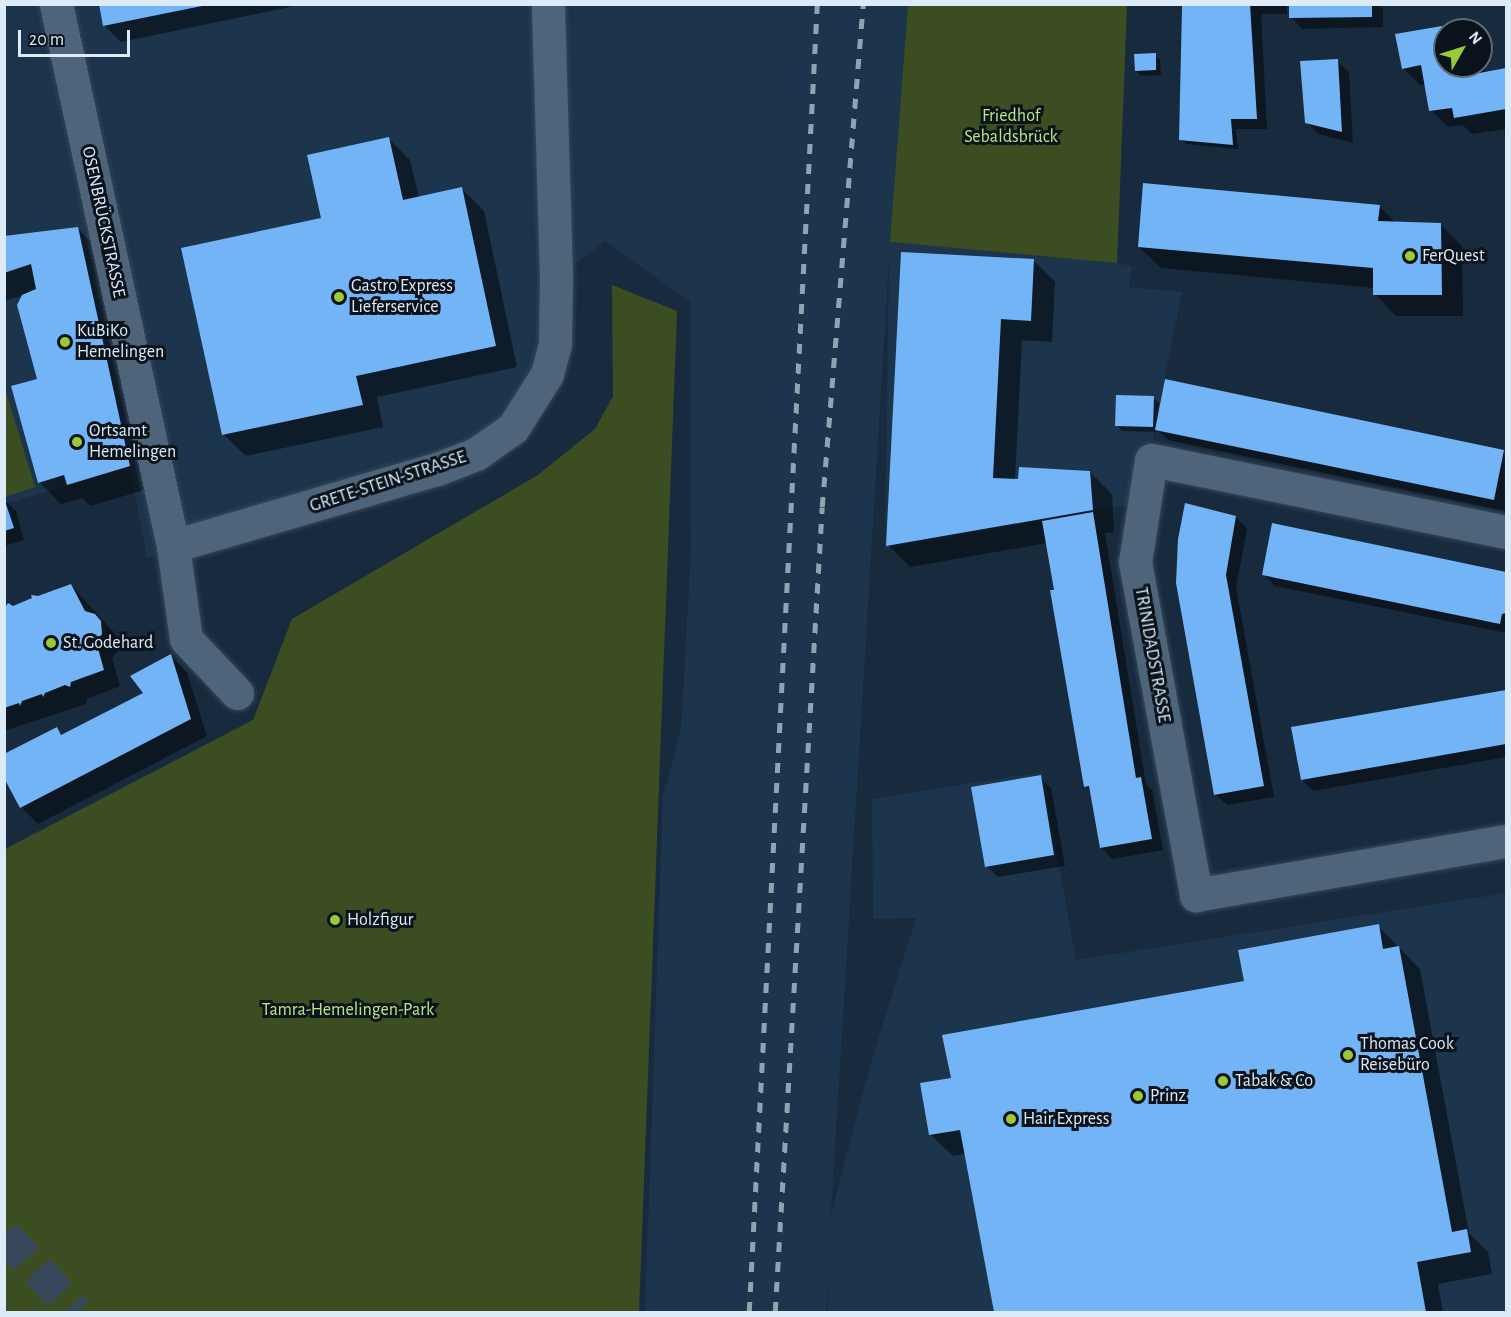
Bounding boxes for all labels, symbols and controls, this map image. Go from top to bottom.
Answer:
scale bar [21,18,134,56]
north arrow [1433,18,1493,78]
text: N [1466,29,1485,47]
text: 20 m [29,31,64,49]
park label: Friedhof Sebaldsbrück [964,106,1058,148]
street label: OSENBRÜCKSTRASSE [76,145,130,299]
place label: FerQuest [1422,245,1485,267]
marker: FerQuest [1403,249,1417,263]
place label: Gastro Express Lieferservice [351,276,453,318]
marker: Gastro Express Lieferservice [332,290,346,304]
place label: KuBiKo Hemelingen [77,321,164,364]
marker: KuBiKo Hemelingen [58,335,72,349]
place label: Ortsamt Hemelingen [89,421,176,464]
marker: Ortsamt Hemelingen [70,435,84,449]
street label: GRETE-STEIN-STRASSE [307,447,469,517]
street label: TRINIDADSTRASSE [1129,586,1175,724]
place label: St. Godehard [63,632,153,654]
marker: St. Godehard [44,636,58,650]
place label: Holzfigur [347,909,413,931]
marker: Holzfigur [328,913,342,927]
park label: Tamra-Hemelingen-Park [262,999,434,1021]
place label: Thomas Cook Reisebüro [1360,1034,1454,1076]
marker: Thomas Cook Reisebüro [1341,1048,1355,1062]
place label: Tabak & Co [1235,1070,1313,1092]
marker: Tabak & Co [1216,1074,1230,1088]
place label: Prinz [1150,1085,1186,1107]
marker: Prinz [1131,1089,1145,1103]
place label: Hair Express [1023,1108,1109,1130]
marker: Hair Express [1004,1112,1018,1126]

